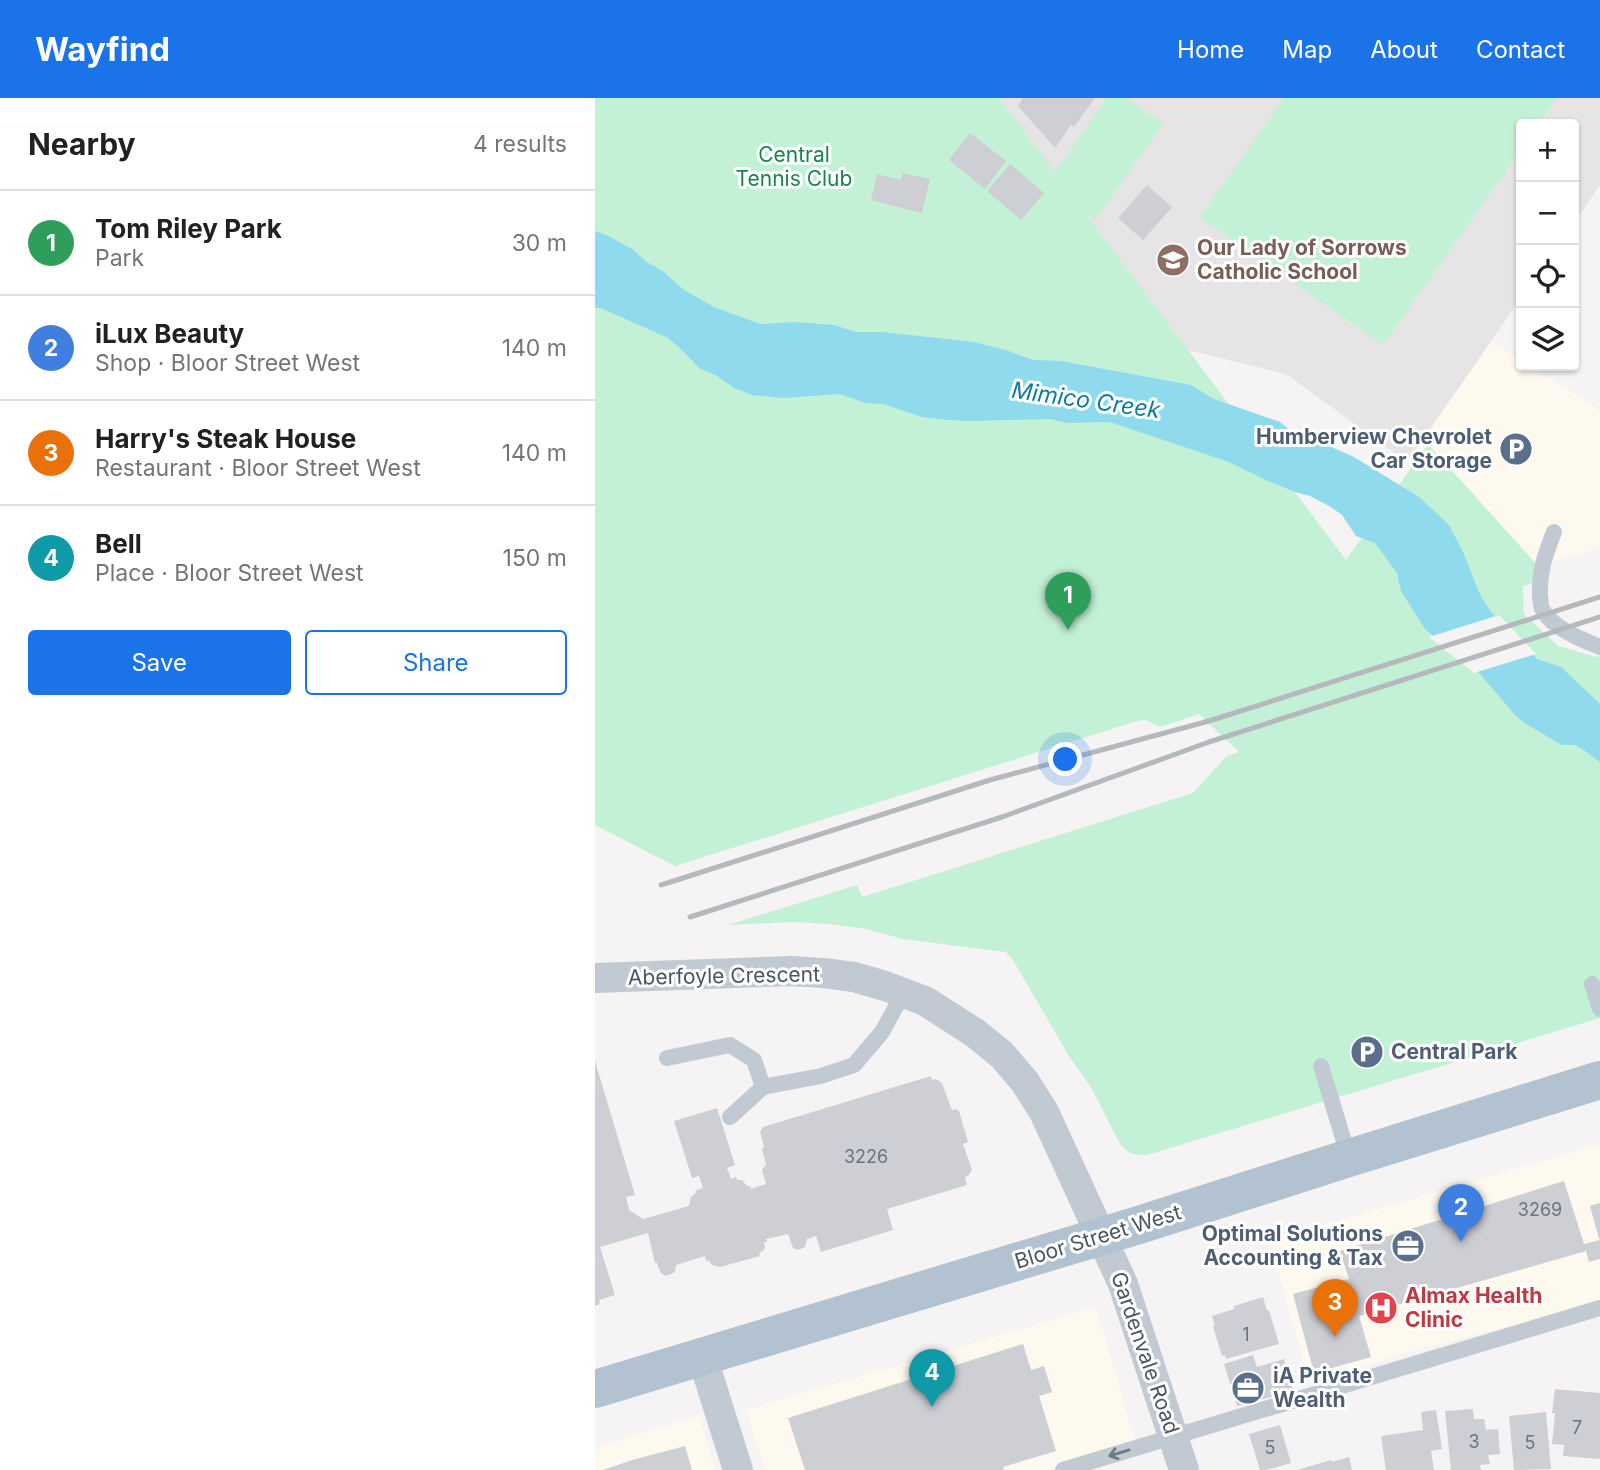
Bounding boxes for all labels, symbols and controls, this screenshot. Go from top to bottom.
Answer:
text: Wayfind [35,29,170,69]
text: Home [1177,35,1244,64]
text: Map [1282,35,1332,64]
text: About [1370,35,1438,64]
text: Contact [1476,35,1565,64]
map controls [1516,119,1579,371]
button: + [1516,119,1579,182]
text: Nearby [28,126,136,162]
text: 4 results [473,130,567,158]
park label: Central Tennis Club [736,142,852,191]
button: − [1516,182,1579,245]
text: Tom Riley Park [95,213,282,244]
text: 1 [46,229,56,257]
text: 30 m [512,229,567,257]
place label: Our Lady of Sorrows Catholic School [1197,235,1407,284]
school or university icon: Our Lady of Sorrows Catholic School [1154,241,1192,279]
text: Park [95,244,144,272]
button: locate [1516,245,1579,308]
button: layers [1516,308,1579,371]
text: iLux Beauty [95,318,244,349]
text: 2 [44,334,58,362]
text: 140 m [502,334,567,362]
text: Shop · Bloor Street West [95,349,360,377]
water label: Mimico Creek [1010,376,1162,424]
text: Harry's Steak House [95,423,356,454]
place label: Humberview Chevrolet Car Storage [1256,424,1492,473]
parking icon: Humberview Chevrolet Car Storage [1497,430,1535,468]
text: 3 [44,439,58,467]
text: 140 m [502,439,567,467]
text: Restaurant · Bloor Street West [95,454,421,482]
text: Bell [95,528,142,559]
text: 4 [43,544,59,572]
text: 150 m [503,544,567,572]
text: Place · Bloor Street West [95,559,364,587]
pin: 1 [1045,572,1091,630]
button: Save [28,630,291,695]
button: Share [305,630,567,695]
your location [1048,742,1082,776]
street label: Aberfoyle Crescent [628,961,820,990]
parking icon: Central Park [1348,1033,1386,1071]
place label: Central Park [1391,1039,1518,1064]
house number: 3226 [844,1146,888,1167]
pin: 2 [1438,1184,1484,1242]
street label: Bloor Street West [1012,1199,1184,1274]
house number: 3269 [1518,1199,1562,1220]
place label: Optimal Solutions Accounting & Tax [1202,1221,1383,1270]
office icon: Optimal Solutions Accounting & Tax [1389,1227,1427,1265]
street label: Gardenvale Road [1106,1269,1185,1437]
pin: 3 [1312,1279,1358,1337]
place label: Almax Health Clinic [1405,1283,1542,1332]
hospital icon: Almax Health Clinic [1362,1289,1400,1327]
house number: 1 [1242,1324,1250,1345]
pin: 4 [909,1349,955,1407]
place label: iA Private Wealth [1273,1363,1372,1412]
office icon: iA Private Wealth [1229,1369,1267,1407]
house number: 7 [1572,1417,1582,1438]
house number: 3 [1468,1431,1480,1452]
house number: 5 [1525,1432,1535,1453]
house number: 5 [1265,1437,1275,1458]
one-way arrow [1108,1448,1130,1461]

